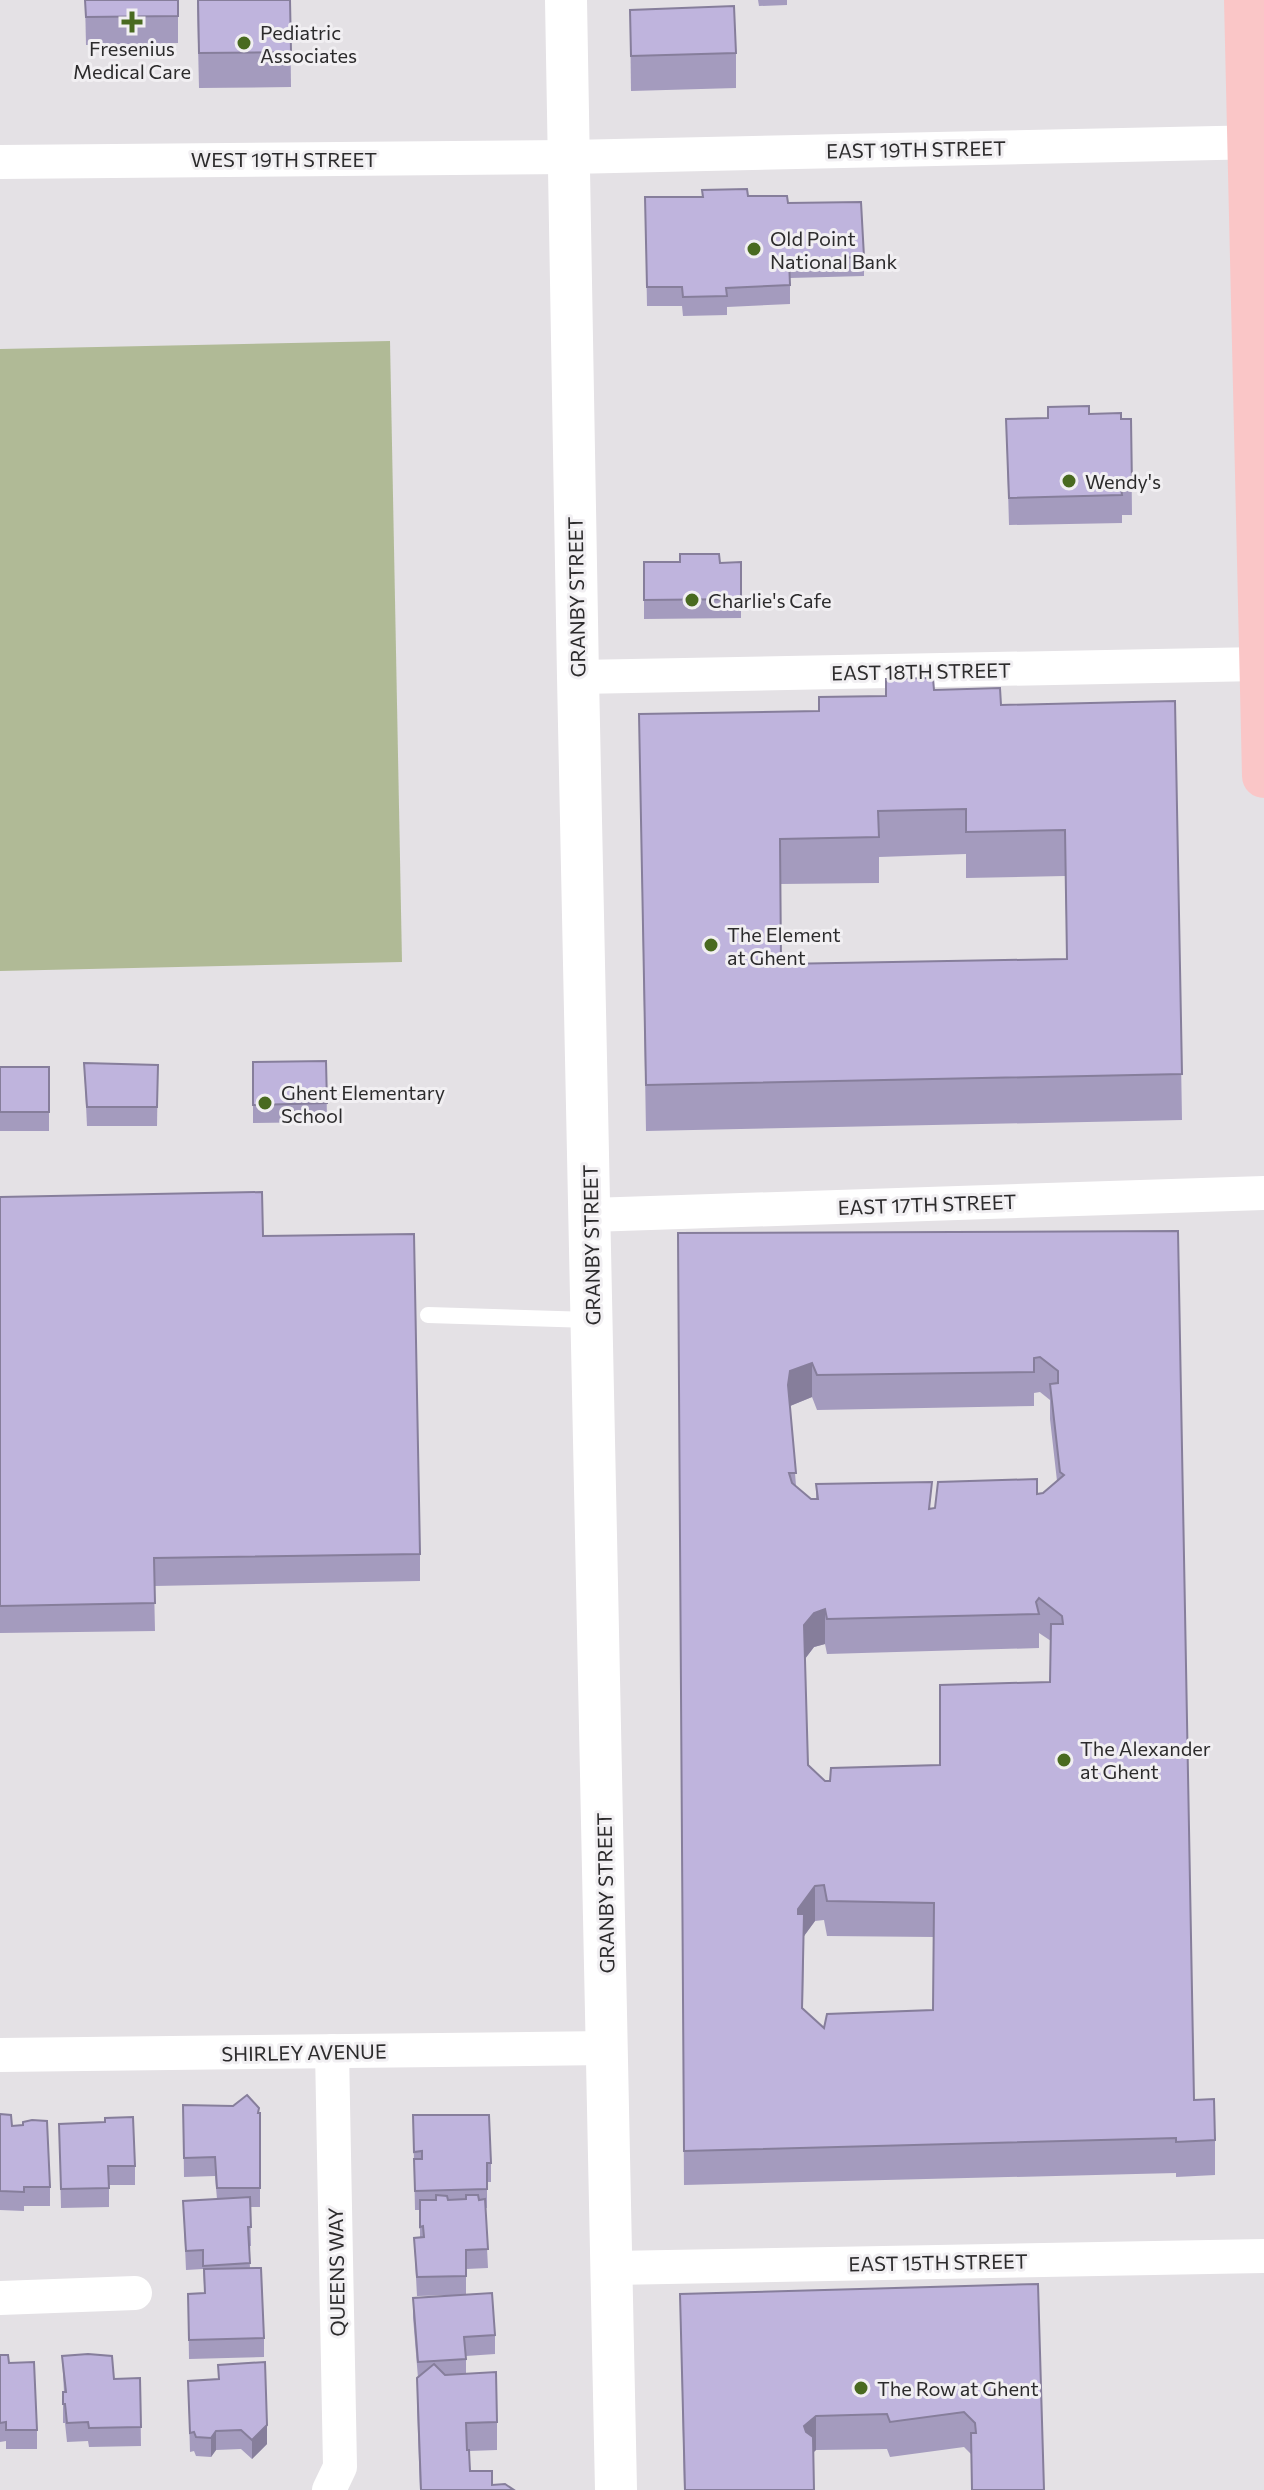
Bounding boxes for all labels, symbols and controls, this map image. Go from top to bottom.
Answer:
marker: Fresenius Medical Care [121,11,143,33]
place label: Pediatric Associates [260,20,357,67]
marker: Pediatric Associates [235,34,253,52]
place label: Fresenius Medical Care [73,36,191,83]
street label: EAST 19TH STREET [826,135,1006,163]
street label: WEST 19TH STREET [191,147,377,171]
place label: Old Point National Bank [770,226,897,273]
marker: Old Point National Bank [745,240,763,258]
place label: Wendy's [1085,469,1161,493]
marker: Wendy's [1060,472,1078,490]
street label: GRANBY STREET [563,516,589,678]
place label: Charlie's Cafe [708,588,831,612]
marker: Charlie's Cafe [683,591,701,609]
street label: EAST 18TH STREET [831,657,1011,685]
place label: The Element at Ghent [727,922,841,969]
marker: The Element at Ghent [702,936,720,954]
place label: Ghent Elementary School [281,1080,445,1127]
marker: Ghent Elementary School [256,1094,274,1112]
street label: GRANBY STREET [578,1164,604,1326]
street label: EAST 17TH STREET [837,1189,1017,1219]
place label: The Alexander at Ghent [1080,1736,1211,1783]
marker: The Alexander at Ghent [1055,1751,1073,1769]
street label: GRANBY STREET [592,1812,618,1974]
street label: SHIRLEY AVENUE [221,2039,387,2065]
street label: QUEENS WAY [323,2207,349,2337]
street label: EAST 15TH STREET [848,2248,1028,2276]
place label: The Row at Ghent [877,2376,1039,2400]
marker: The Row at Ghent [852,2379,870,2397]

